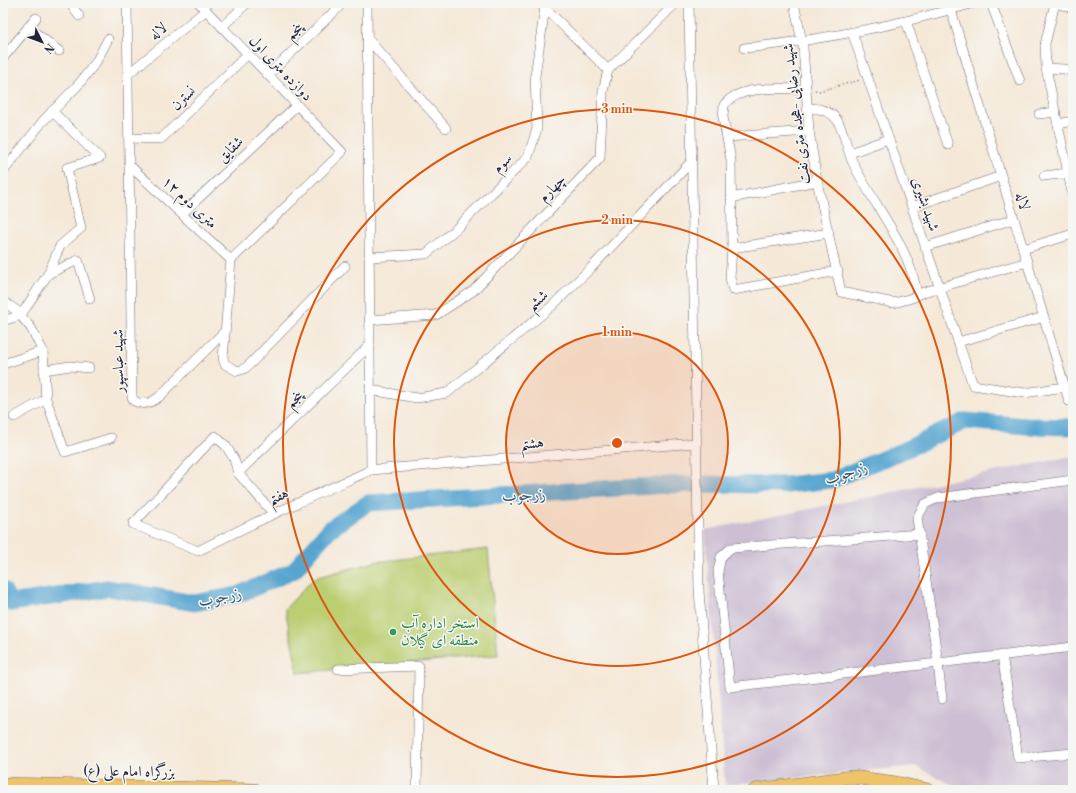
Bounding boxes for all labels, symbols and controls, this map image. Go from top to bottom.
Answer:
street label: پنجم [281,17,311,47]
street label: لاله [145,18,171,44]
north arrow [22,22,62,62]
street label: دوازده متری اول [245,31,317,105]
text: N [40,40,57,56]
street label: شهید رضایی -هجده متری نفت [778,43,815,185]
street label: نسترن [167,82,200,115]
text: 3 min [601,102,633,117]
street label: شقایق [213,132,248,166]
street label: سوم [488,149,518,179]
street label: چهارم [534,170,572,209]
street label: ۱۲ متری دوم [156,172,221,235]
street label: شهید بشیری [907,174,944,234]
street label: لاله [1011,190,1034,212]
text: 2 min [601,213,633,228]
street label: ششم [523,286,555,319]
text: 1 min [602,325,633,340]
street label: شهید عباسپور [108,329,129,395]
street label: پنجم [281,385,311,415]
street label: هشتم [519,433,545,459]
centre of rings [610,436,624,450]
water label: زرجوب [822,456,870,489]
street label: هفتم [265,484,294,514]
water label: زرجوب [502,484,546,506]
water label: زرجوب [197,583,244,611]
place label: استخر اداره آب منطقه ای گیلان [401,614,479,650]
marker: استخر اداره آب منطقه ای گیلان [388,627,398,637]
street label: بزرگراه امام علی (ع) [83,760,175,785]

